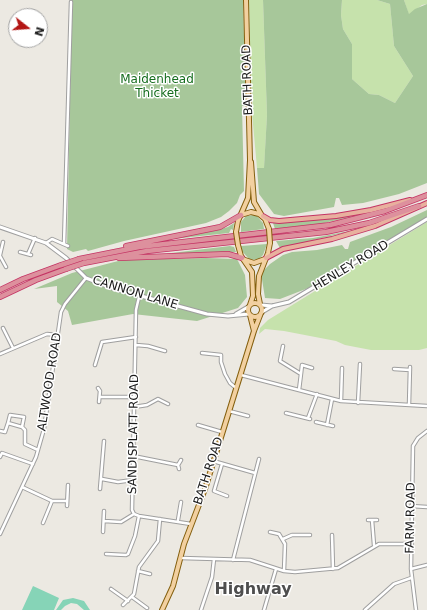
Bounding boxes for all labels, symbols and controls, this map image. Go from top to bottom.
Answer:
north arrow [8,8,48,48]
text: N [31,25,47,38]
street label: BATH ROAD [240,44,256,116]
park label: Maidenhead Thicket [120,73,194,101]
street label: HENLEY ROAD [310,238,392,294]
street label: CANNON LANE [91,273,179,313]
street label: ALTWOOD ROAD [35,332,65,432]
street label: SANDISPLATT ROAD [126,374,142,494]
street label: BATH ROAD [191,435,227,507]
street label: FARM ROAD [403,482,419,554]
district label: Highway [214,580,292,600]

